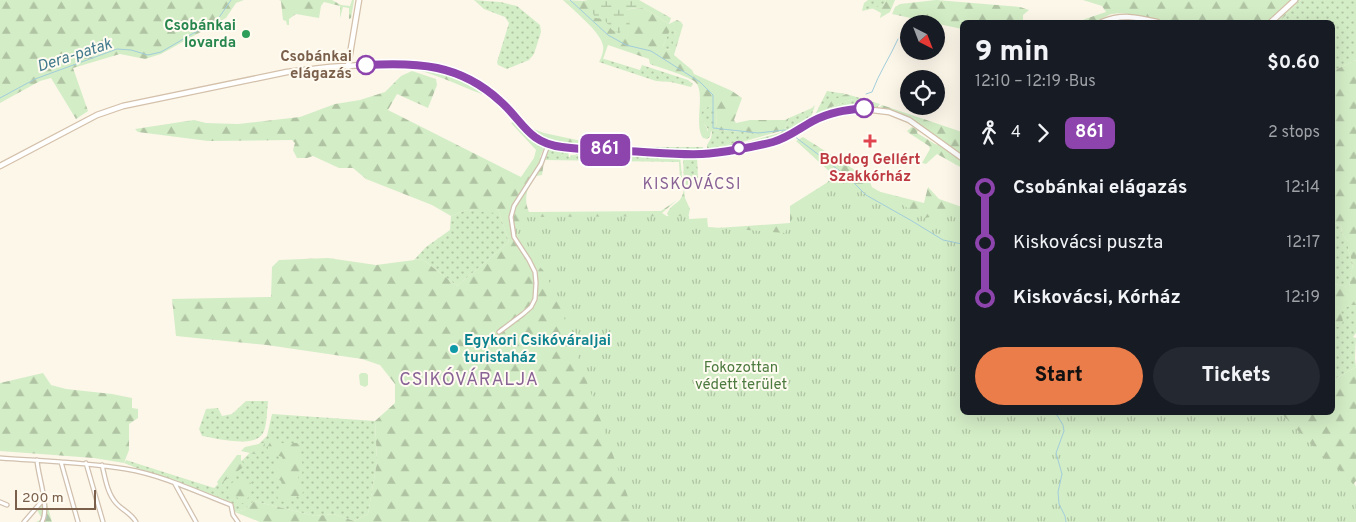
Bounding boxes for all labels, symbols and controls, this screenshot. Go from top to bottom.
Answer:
north arrow [900,15,945,60]
map controls [900,15,945,115]
place label: Csobánkai lovarda [164,17,236,53]
marker: Csobánkai lovarda [240,28,252,40]
water label: Dera-patak [35,34,115,77]
text: 9 min [975,35,1049,71]
place label: Csobánkai elágazás [280,48,352,84]
text: $0.60 [1267,51,1320,75]
marker: Csobánkai elágazás [356,55,376,75]
button: locate [900,70,945,115]
text: 12:10 – 12:19 · Bus [975,72,1096,92]
unlabelled marker [854,98,874,118]
icon: walk [975,119,1003,147]
icon: forward [1029,119,1057,147]
text: 861 [1075,121,1105,144]
text: 4 [1011,123,1021,143]
text: 2 stops [1268,123,1320,143]
line badge: 861 [576,134,634,166]
marker: Boldog Gellért Szakkórház [863,134,877,148]
text: 861 [590,138,620,161]
unlabelled marker [732,141,746,155]
place label: Boldog Gellért Szakkórház [820,151,921,187]
district label: KISKOVÁCSI [643,173,741,195]
text: Csobánkai elágazás [1013,176,1187,200]
text: 12:14 [1285,178,1320,198]
text: Kiskovácsi puszta [1013,231,1163,255]
text: 12:17 [1286,233,1320,253]
text: Kiskovácsi, Kórház [1013,286,1181,310]
text: 12:19 [1285,288,1320,308]
place label: Egykori Csikóváraljai turistaház [464,332,611,368]
marker: Egykori Csikóváraljai turistaház [448,343,460,355]
button: Start [975,347,1143,405]
button: Tickets [1153,347,1320,405]
park label: Fokozottan védett terület [695,359,787,395]
district label: CSIKÓVÁRALJA [399,367,539,392]
scale bar [15,487,96,510]
text: 200 m [22,490,64,507]

